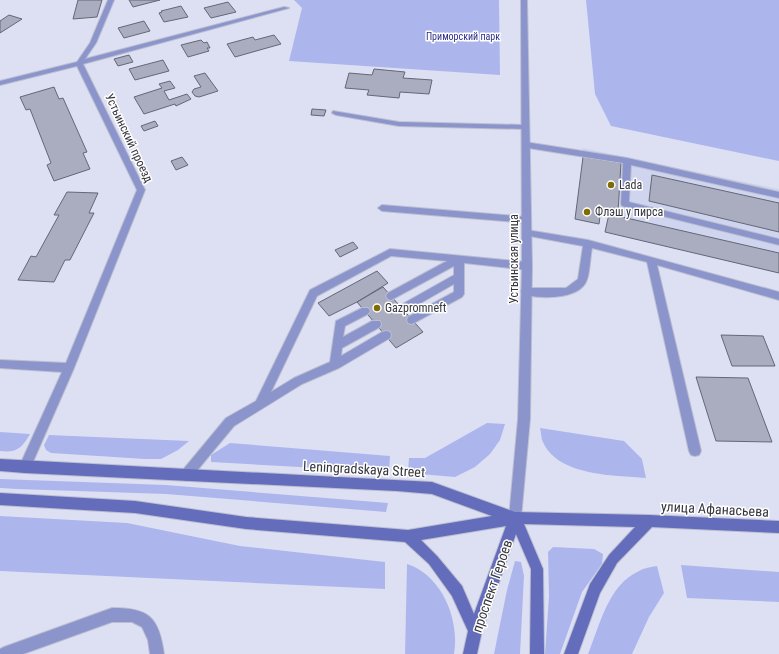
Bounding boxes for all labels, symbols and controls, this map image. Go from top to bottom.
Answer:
park label: Приморский парк [426,31,500,42]
street label: Устьинский проезд [102,91,156,185]
place label: Lada [619,178,642,192]
marker: Lada [606,180,616,190]
place label: Флэш у пирса [595,205,664,219]
marker: Флэш у пирса [582,207,592,217]
street label: Устьинская улица [507,214,521,304]
place label: Gazpromneft [385,301,447,315]
marker: Gazpromneft [372,303,382,313]
street label: Leningradskaya Street [303,458,425,480]
street label: улица Афанасьева [661,498,769,520]
street label: проспект Героев [469,538,515,634]

